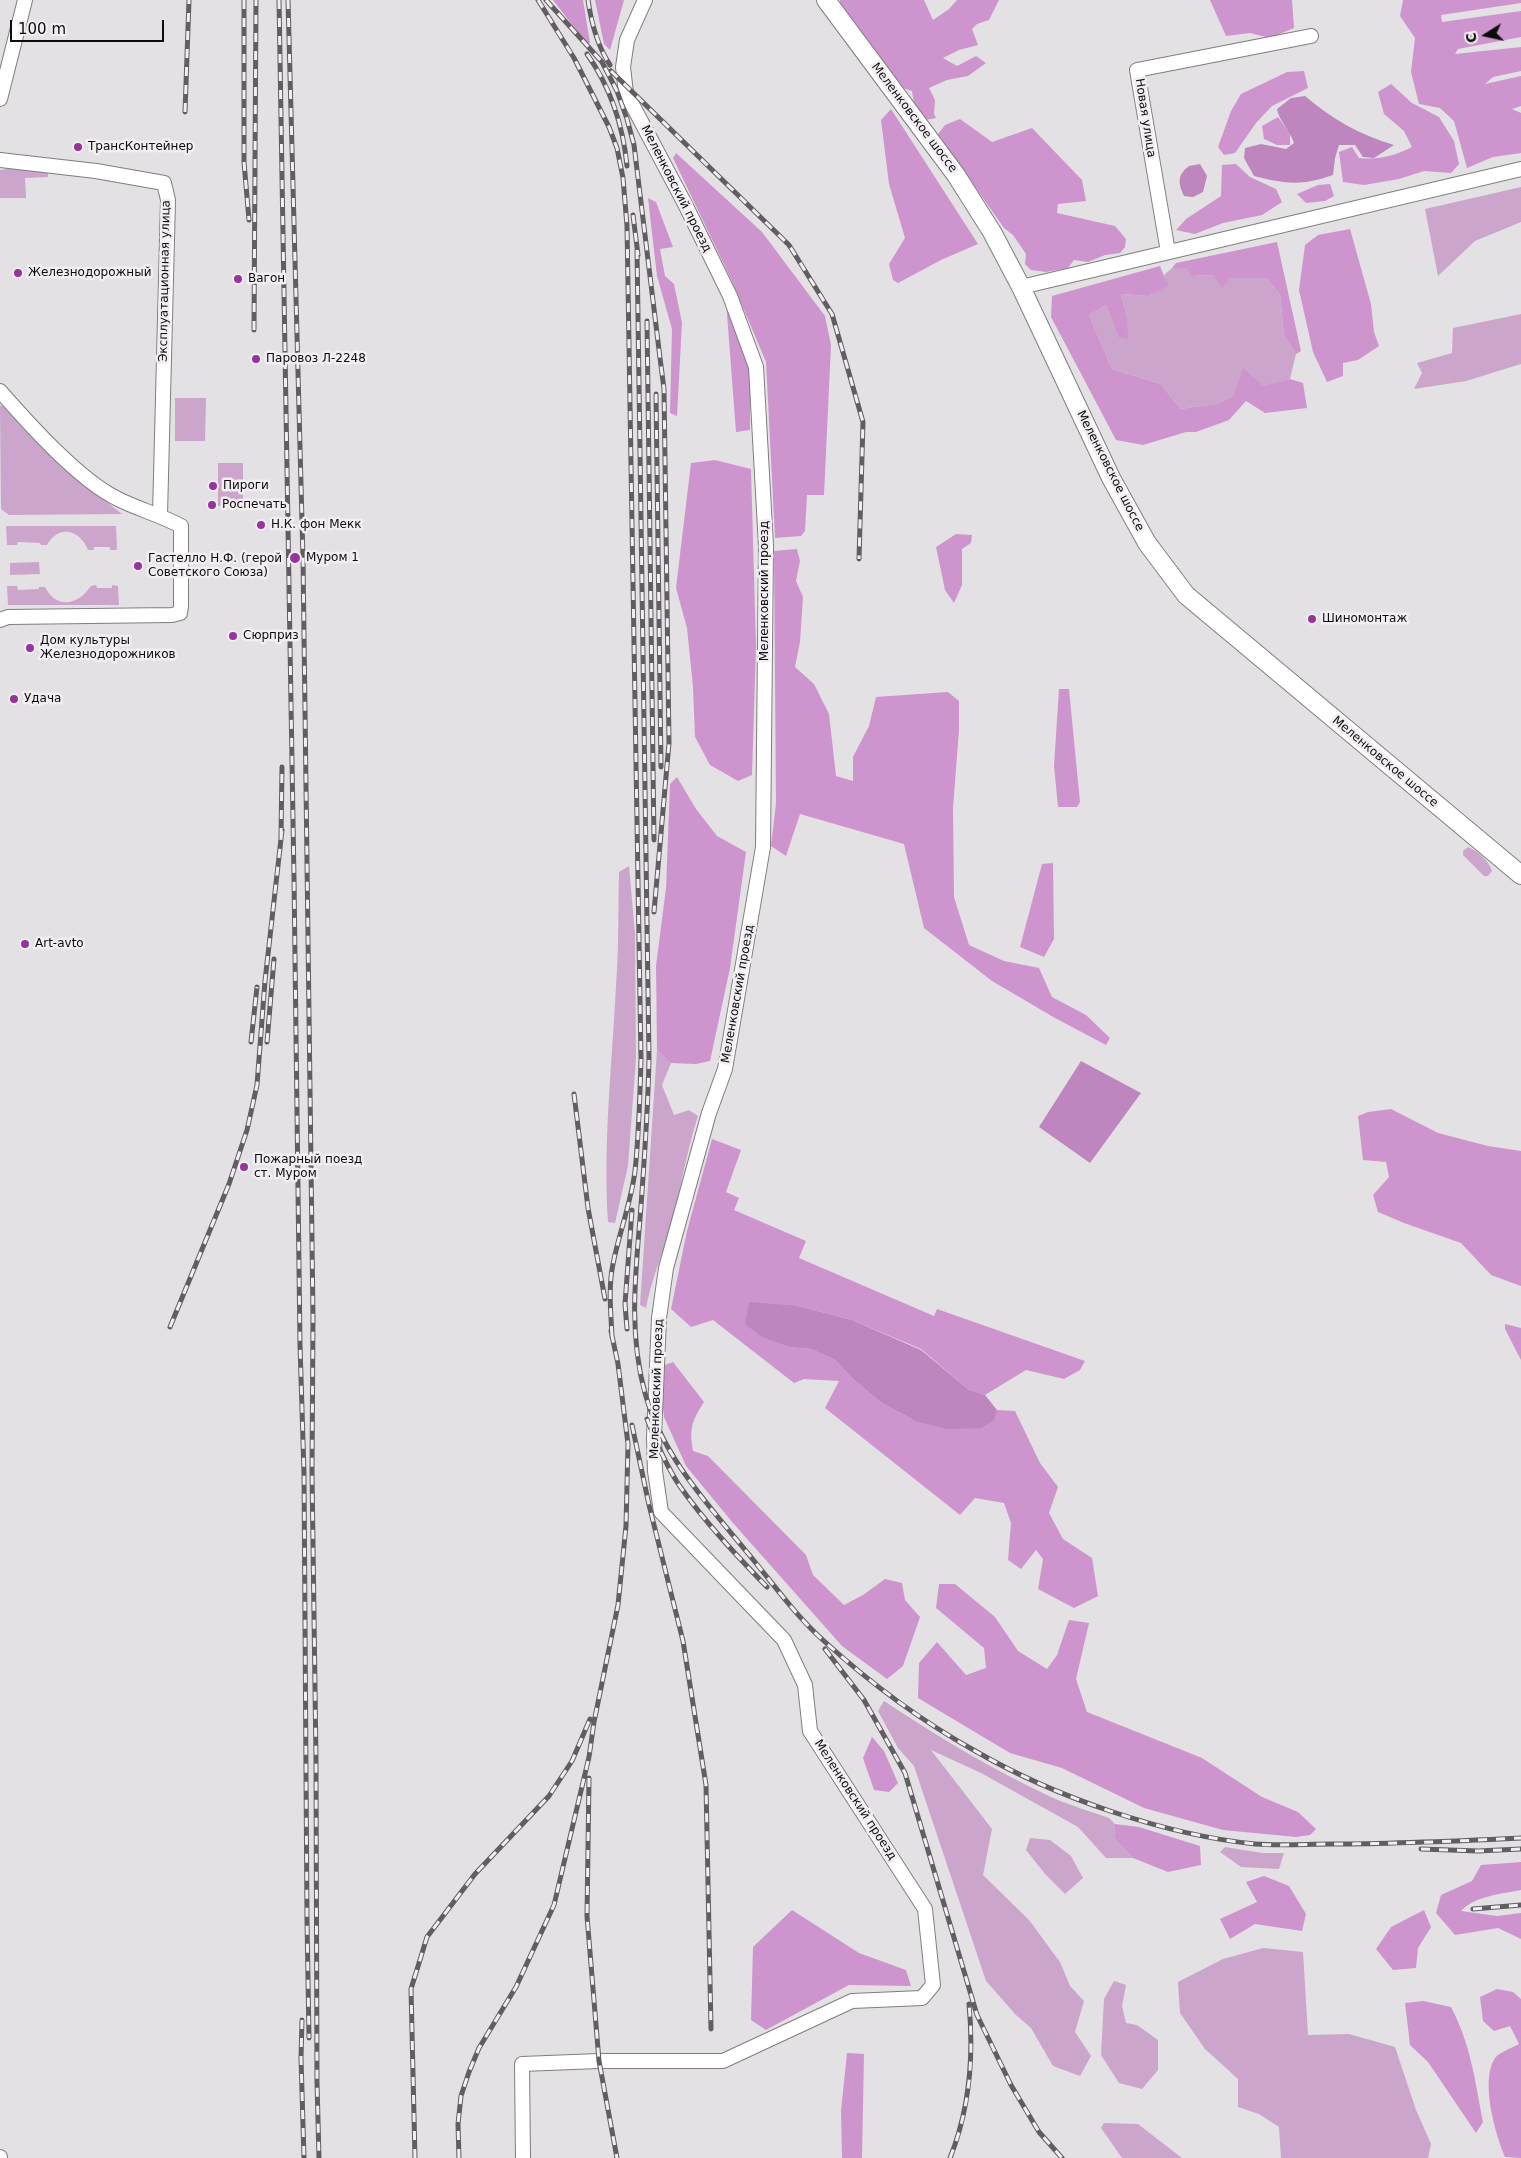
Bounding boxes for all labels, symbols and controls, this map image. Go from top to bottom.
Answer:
scale bar [12,10,166,42]
north arrow [1461,10,1511,60]
text: 100 m [18,20,66,38]
text: С [1462,31,1480,44]
street label: Меленковское шоссе [868,60,960,176]
street label: Новая улица [1132,77,1158,159]
street label: Меленковский проезд [638,123,714,255]
place label: ТрансКонтейнер [88,140,193,154]
marker: ТрансКонтейнер [72,141,84,153]
street label: Эксплуатационная улица [156,200,174,362]
place label: Железнодорожный [28,266,151,280]
marker: Железнодорожный [12,267,24,279]
place label: Вагон [248,272,285,286]
marker: Вагон [232,273,244,285]
place label: Паровоз Л-2248 [266,352,366,366]
marker: Паровоз Л-2248 [250,353,262,365]
street label: Меленковское шоссе [1073,408,1147,534]
place label: Пироги [223,479,269,493]
marker: Пироги [207,480,219,492]
place label: Роспечать [222,498,287,512]
marker: Роспечать [206,499,218,511]
place label: Н.К. фон Мекк [271,518,361,532]
marker: Н.К. фон Мекк [255,519,267,531]
street label: Меленковский проезд [758,521,772,661]
marker: Муром 1 [288,551,302,565]
place label: Муром 1 [306,551,359,565]
place label: Гастелло Н.Ф. (герой Советского Союза) [148,552,282,580]
marker: Гастелло Н.Ф. (герой Советского Союза) [132,560,144,572]
place label: Шиномонтаж [1322,612,1407,626]
marker: Шиномонтаж [1306,613,1318,625]
place label: Сюрприз [243,629,299,643]
marker: Сюрприз [227,630,239,642]
place label: Дом культуры Железнодорожников [40,634,176,662]
marker: Дом культуры Железнодорожников [24,642,36,654]
place label: Удача [24,692,61,706]
marker: Удача [8,693,20,705]
street label: Меленковское шоссе [1329,714,1441,810]
street label: Меленковский проезд [719,924,757,1064]
place label: Art-avto [35,937,84,951]
marker: Art-avto [19,938,31,950]
place label: Пожарный поезд ст. Муром [254,1153,362,1181]
marker: Пожарный поезд ст. Муром [238,1161,250,1173]
street label: Меленковский проезд [647,1319,667,1459]
street label: Меленковский проезд [811,1737,899,1863]

